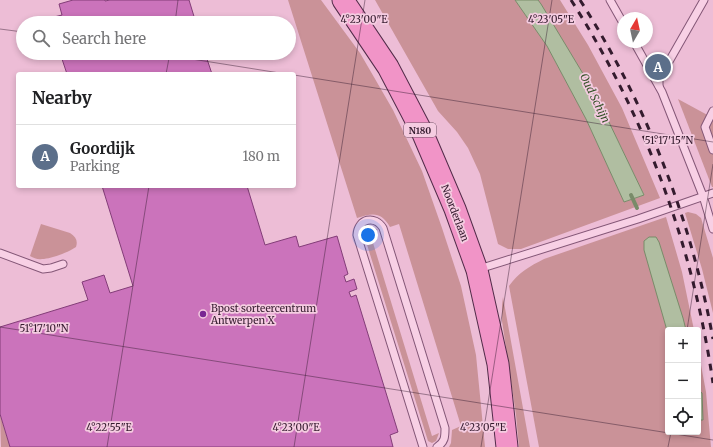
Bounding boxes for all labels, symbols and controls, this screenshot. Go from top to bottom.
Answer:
north arrow [617,12,653,48]
text: 4°23'00"E [340,13,388,26]
text: 4°23'05"E [528,13,575,26]
search box [16,16,296,60]
icon: search [30,27,52,49]
text: Search here [62,29,146,48]
pin: A [645,52,671,82]
water label: Oud Schijn [577,71,613,125]
text: Nearby [32,87,92,109]
road number: N180 [404,123,436,137]
text: 51°17'15"N [645,134,694,147]
text: Goordijk [70,139,135,158]
text: A [40,148,50,165]
text: 180 m [242,148,280,165]
text: Parking [70,158,120,175]
street label: Noorderlaan [438,183,472,244]
your location [358,225,378,245]
place label: Bpost sorteercentrum Antwerpen X [210,302,316,327]
marker: Bpost sorteercentrum Antwerpen X [198,309,208,319]
text: 51°17'10"N [19,322,69,335]
map controls [665,327,701,435]
button: + [665,327,701,363]
button: − [665,363,701,399]
button: locate [665,399,701,435]
text: 4°22'55"E [86,421,132,434]
text: 4°23'00"E [272,421,320,434]
text: 4°23'05"E [460,421,507,434]

